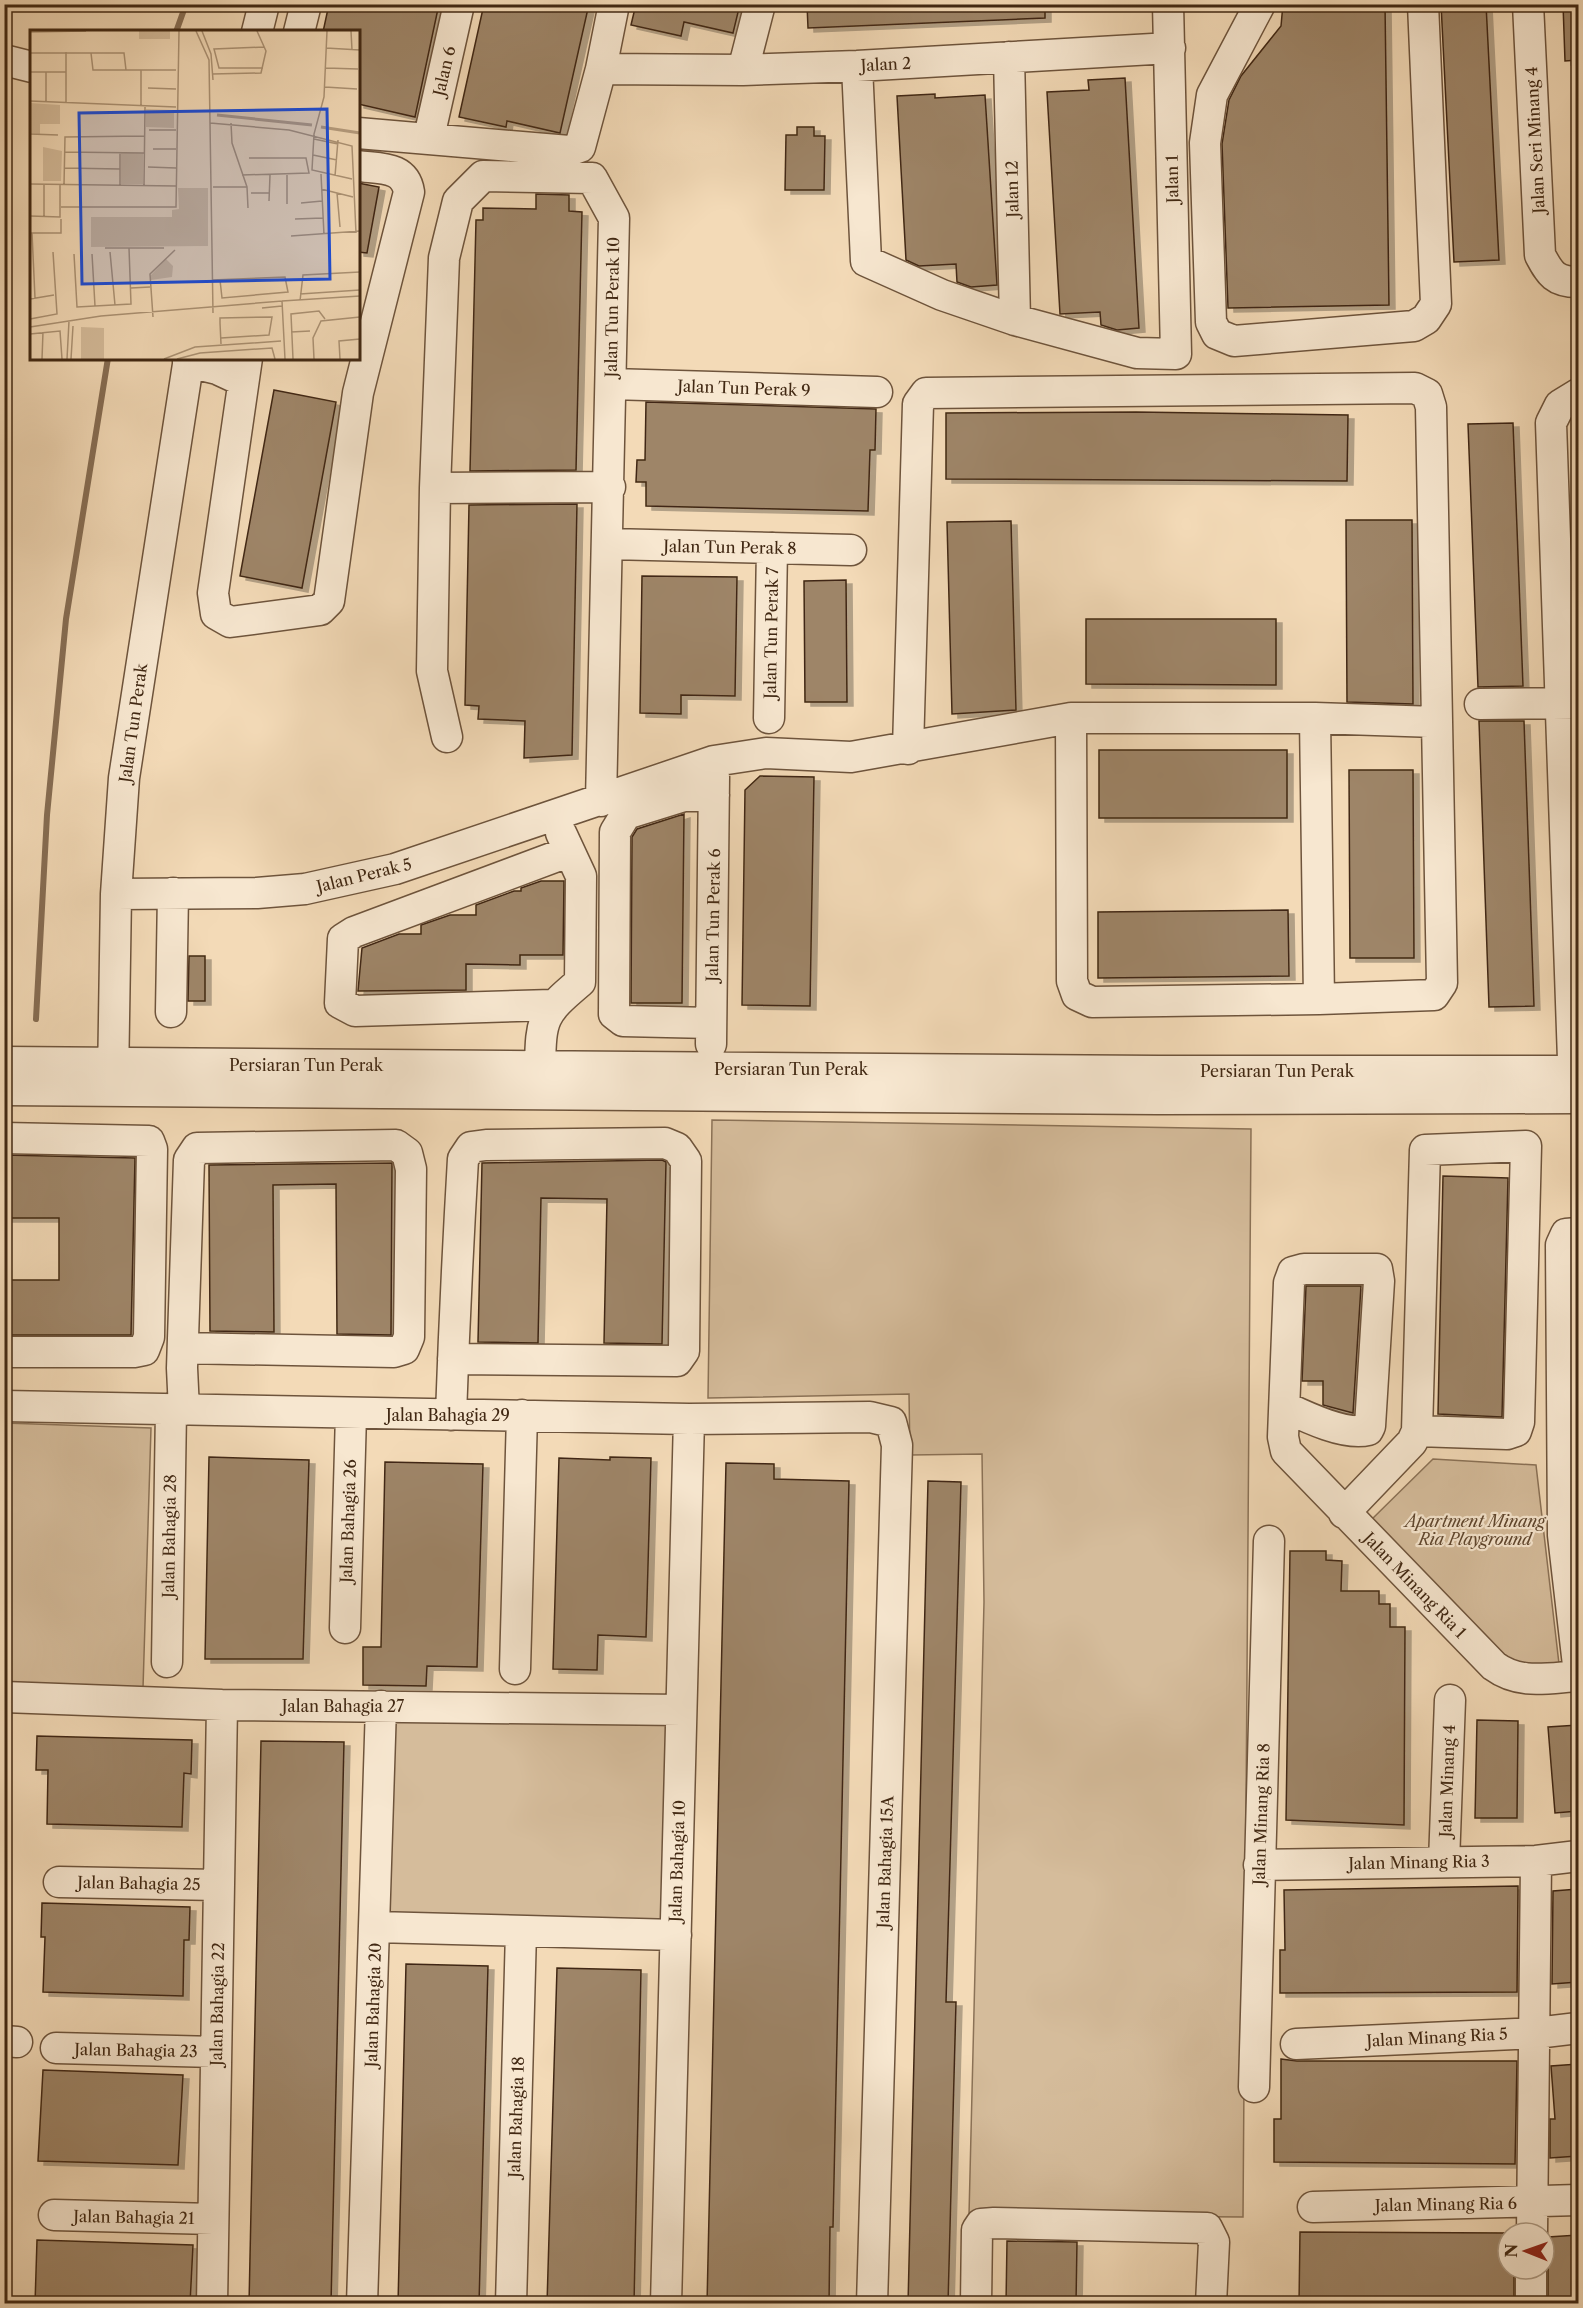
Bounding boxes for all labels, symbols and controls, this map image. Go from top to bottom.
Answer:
inset map [30,30,360,360]
street label: Jalan 6 [428,44,459,101]
street label: Jalan 2 [857,53,912,75]
street label: Jalan Seri Minang 4 [1521,66,1549,217]
street label: Jalan 1 [1162,155,1182,206]
street label: Jalan 12 [1002,160,1023,221]
street label: Jalan Tun Perak 10 [601,236,623,381]
street label: Jalan Tun Perak 9 [674,376,811,400]
street label: Jalan Tun Perak 8 [660,536,797,558]
street label: Jalan Tun Perak 7 [760,567,782,702]
street label: Jalan Tun Perak [114,661,151,787]
street label: Jalan Tun Perak 6 [702,848,724,985]
street label: Jalan Perak 5 [311,854,414,897]
street label: Persiaran Tun Perak [229,1055,384,1075]
street label: Persiaran Tun Perak [714,1059,869,1079]
street label: Persiaran Tun Perak [1200,1061,1355,1081]
street label: Jalan Bahagia 29 [383,1405,510,1425]
street label: Jalan Bahagia 26 [336,1459,360,1586]
street label: Jalan Bahagia 28 [158,1474,180,1601]
park label: Apartment Minang Ria Playground [1402,1511,1547,1549]
street label: Jalan Minang Ria 1 [1357,1526,1471,1642]
street label: Jalan Bahagia 27 [279,1696,404,1716]
street label: Jalan Minang 4 [1435,1724,1459,1841]
street label: Jalan Minang Ria 8 [1248,1743,1273,1888]
street label: Jalan Bahagia 15A [873,1794,897,1932]
street label: Jalan Bahagia 10 [665,1800,689,1925]
street label: Jalan Minang Ria 3 [1345,1851,1490,1873]
street label: Jalan Bahagia 25 [74,1872,201,1894]
street label: Jalan Bahagia 22 [206,1942,228,2069]
street label: Jalan Bahagia 20 [361,1942,385,2071]
street label: Jalan Minang Ria 5 [1363,2023,1508,2051]
street label: Jalan Bahagia 23 [71,2039,198,2061]
street label: Jalan Bahagia 18 [504,2056,528,2181]
street label: Jalan Minang Ria 6 [1372,2193,1517,2215]
street label: Jalan Bahagia 21 [70,2206,195,2228]
north arrow [1496,2221,1556,2281]
text: N [1501,2244,1521,2258]

